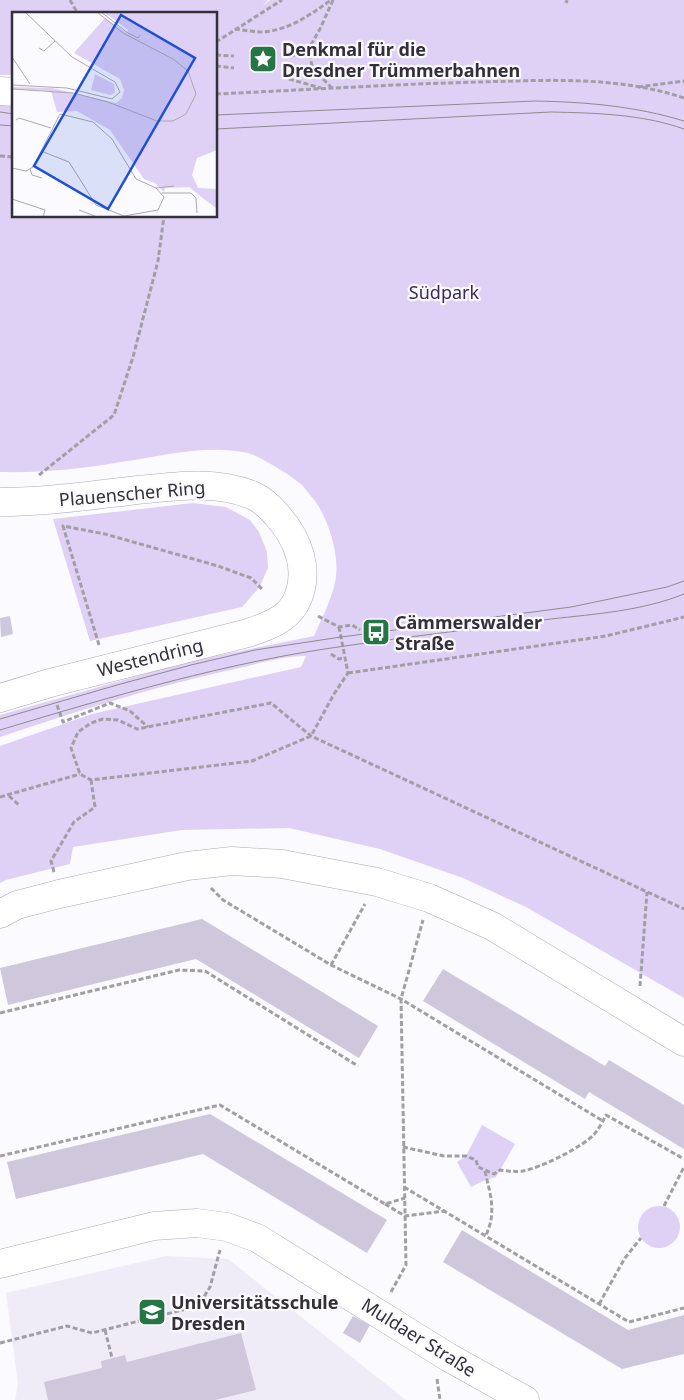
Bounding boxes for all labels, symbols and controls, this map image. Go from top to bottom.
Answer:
inset map [12,12,218,218]
place label: Denkmal für die Dresdner Trümmerbahnen [282,37,520,82]
place icon: Denkmal für die Dresdner Trümmerbahnen [248,44,278,74]
park label: Südpark [409,280,480,304]
street label: Plauenscher Ring [58,475,206,511]
place label: Cämmerswalder Straße [395,610,542,655]
bus stop icon: Cämmerswalder Straße [361,617,391,647]
street label: Westendring [95,632,205,682]
place label: Universitätsschule Dresden [171,1290,338,1335]
street label: Muldaer Straße [357,1292,481,1382]
school or university icon: Universitätsschule Dresden [137,1297,167,1327]

